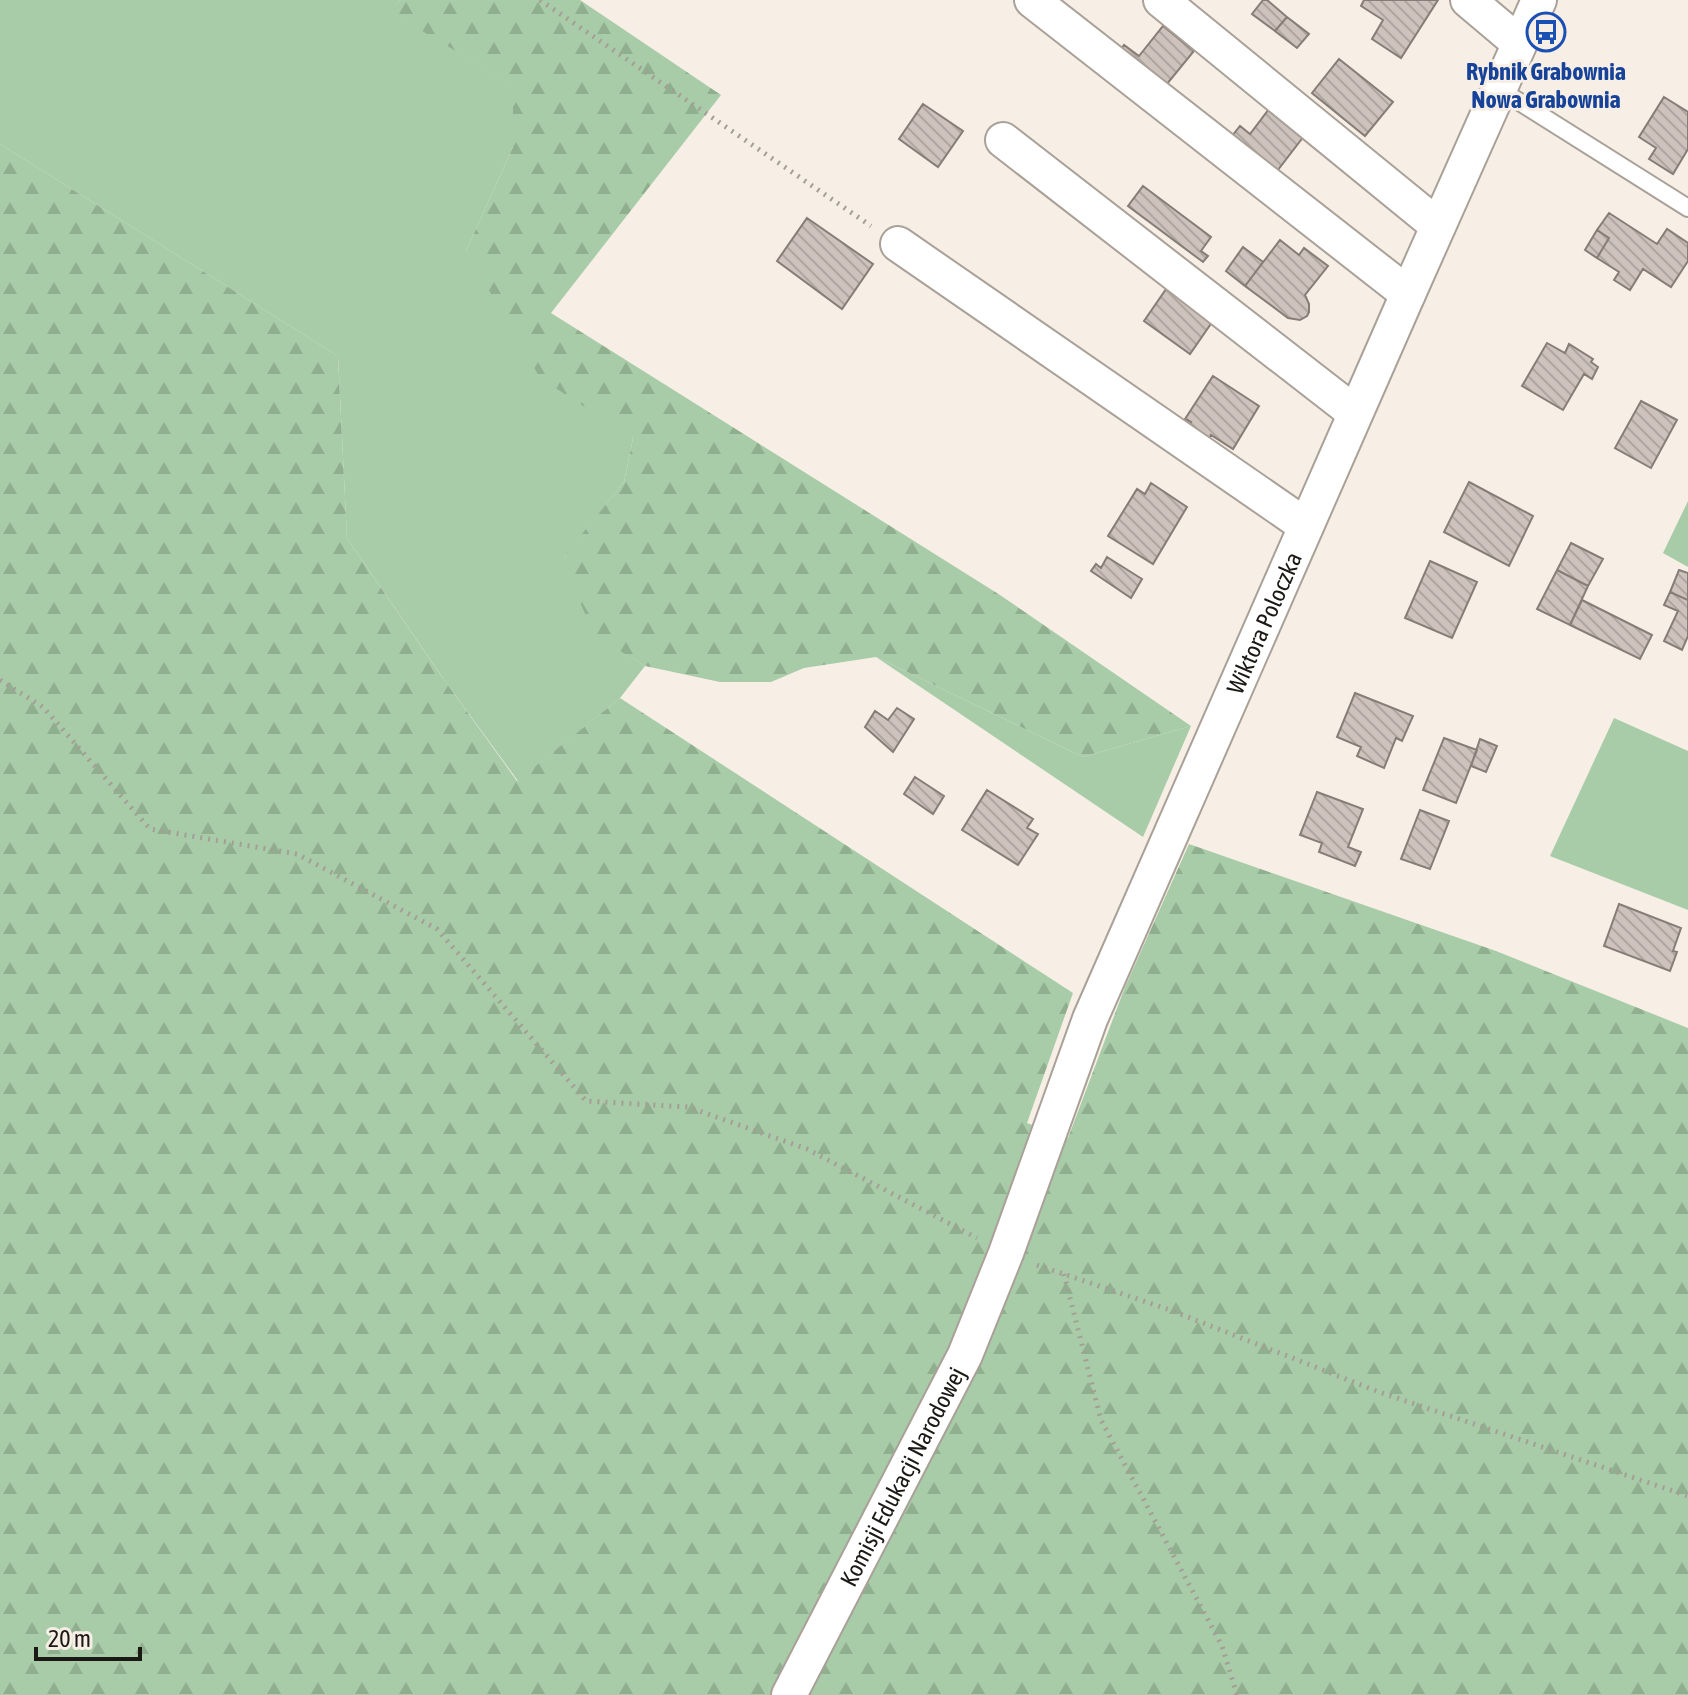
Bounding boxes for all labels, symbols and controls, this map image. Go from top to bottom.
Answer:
bus stop icon: Rybnik Grabownia Nowa Grabownia [1525,11,1567,53]
place label: Rybnik Grabownia Nowa Grabownia [1466,58,1626,113]
street label: Wiktora Poloczka [1221,548,1307,698]
street label: Komisji Edukacji Narodowej [834,1362,970,1591]
scale bar [36,1611,140,1661]
text: 20 m [48,1625,91,1652]

